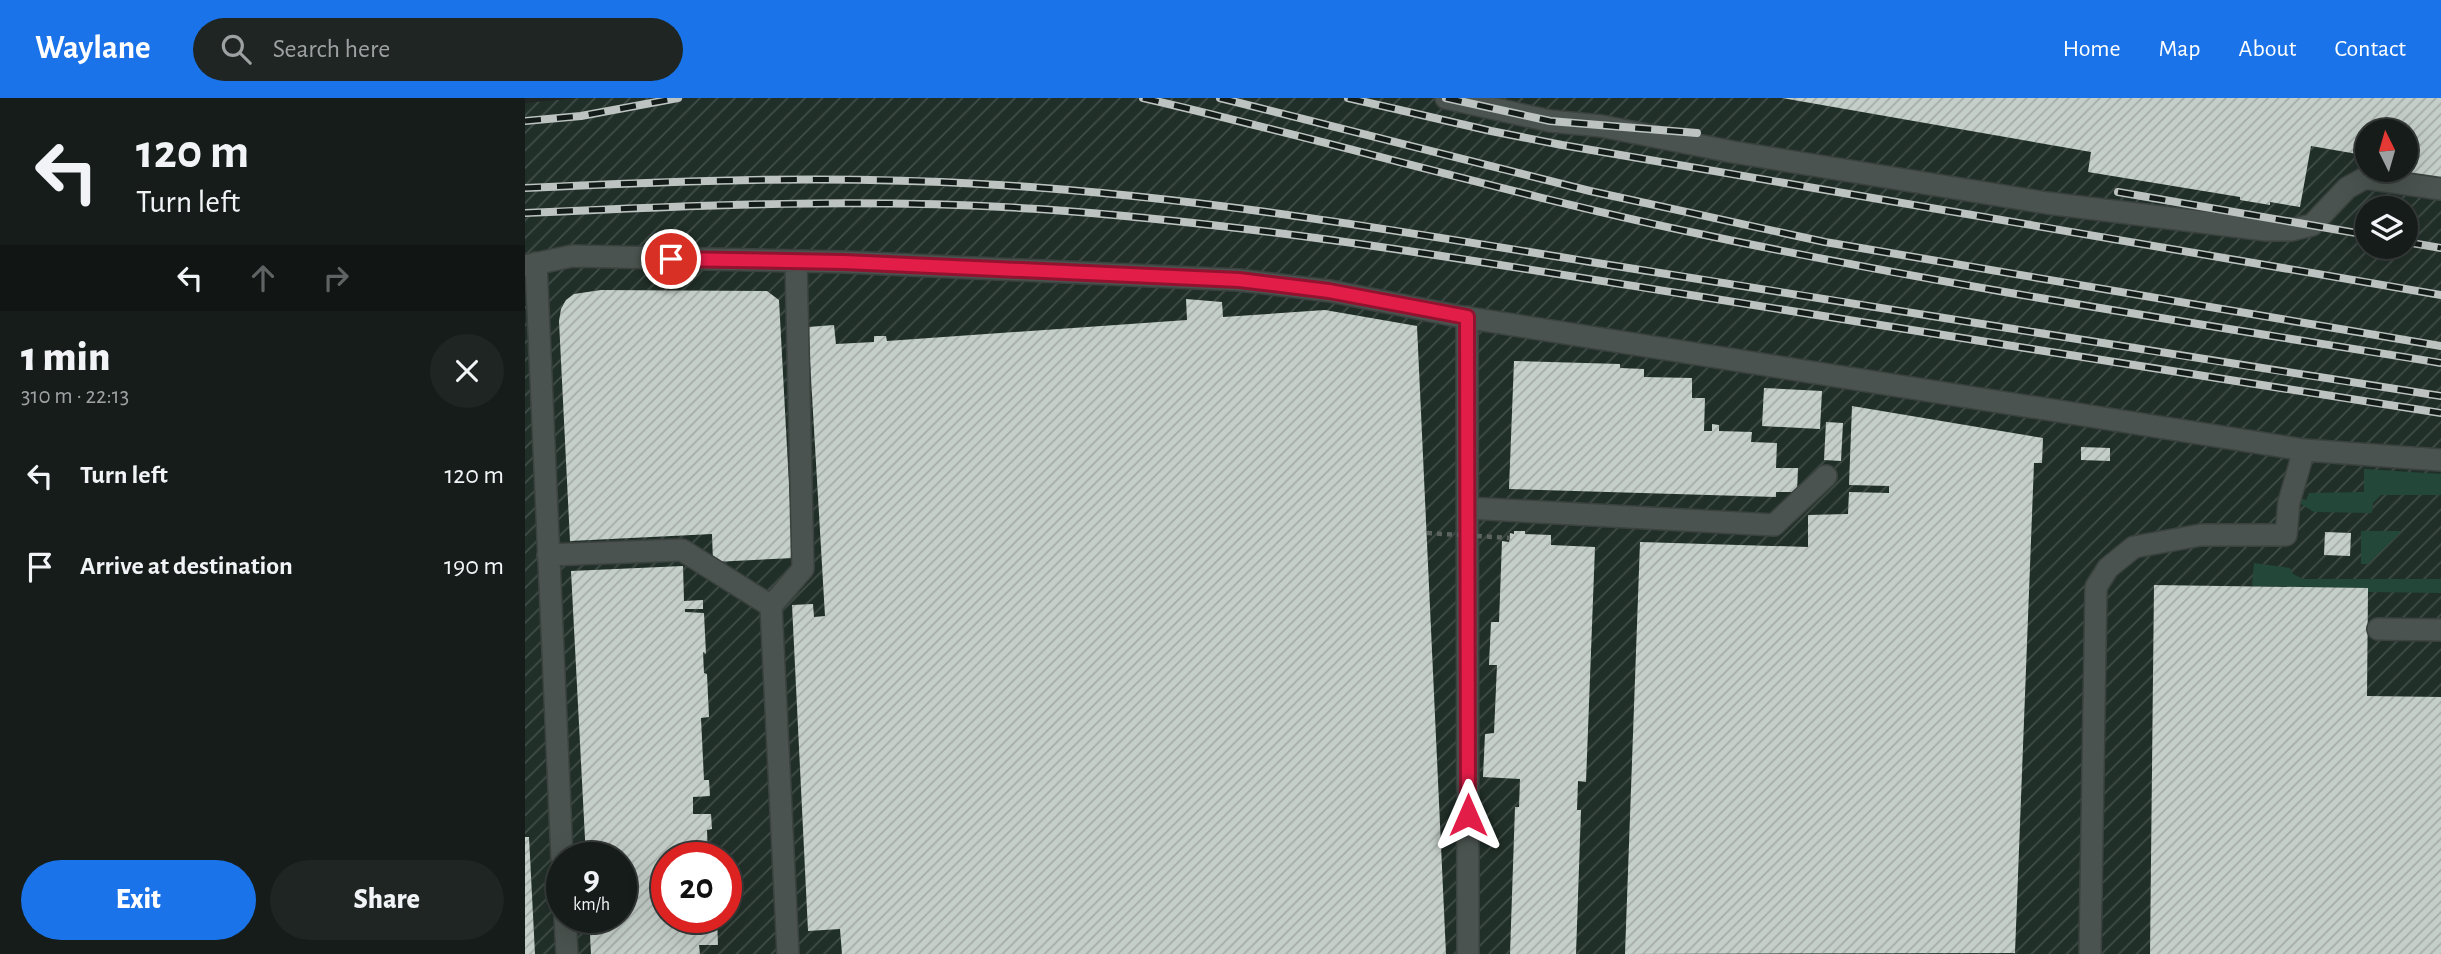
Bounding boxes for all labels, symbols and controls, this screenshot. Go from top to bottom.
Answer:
search box [193,18,683,81]
icon: search [217,30,255,68]
text: Waylane [35,32,151,65]
text: Search here [273,36,390,62]
text: Home [2063,37,2121,61]
text: Map [2159,37,2201,61]
text: About [2239,37,2296,61]
text: Contact [2334,37,2406,61]
north arrow [2355,119,2419,182]
map controls [2355,119,2418,259]
icon: left [21,126,112,217]
text: 120 m [136,128,249,177]
text: Turn left [136,186,240,218]
button: layers [2355,196,2418,259]
pin [641,229,701,289]
icon: arrive [652,240,690,278]
icon: left [171,259,209,297]
icon: ahead [244,259,282,297]
icon: right [317,259,355,297]
button: close [430,334,504,408]
text: 1 min [21,336,110,378]
text: 310 m · 22:13 [21,385,129,408]
icon: left [21,457,59,495]
text: Turn left [80,462,168,488]
text: 120 m [444,462,504,488]
icon: arrive [21,548,59,586]
text: Arrive at destination [80,553,293,579]
text: 190 m [444,553,504,579]
position arrow [1431,778,1505,852]
speed limit sign: 20 [651,842,742,933]
button: Exit [21,860,256,940]
button: Share [270,860,504,940]
text: 9 [583,861,600,896]
text: km/h [573,896,610,914]

